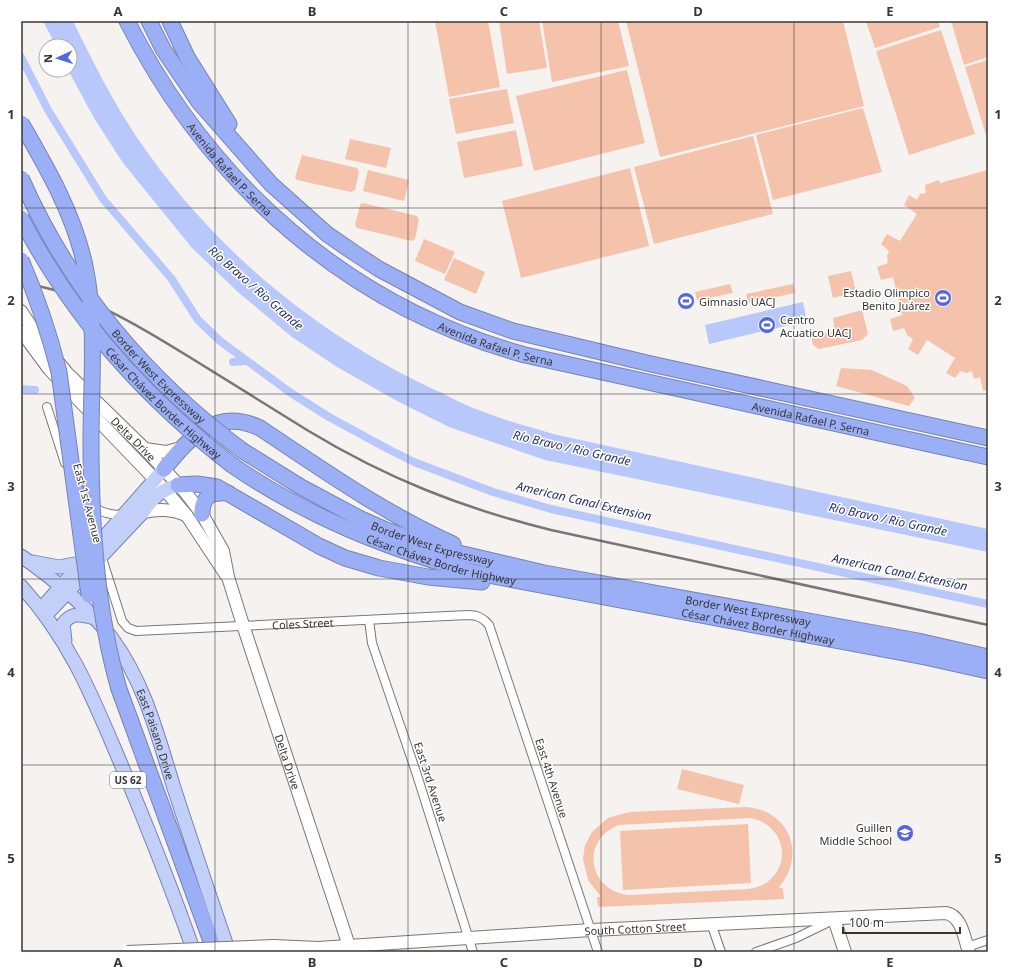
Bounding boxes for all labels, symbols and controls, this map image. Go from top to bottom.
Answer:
text: A [114,2,123,20]
text: B [308,2,316,20]
text: C [500,2,508,20]
text: D [693,2,703,20]
text: E [886,2,894,20]
north arrow [38,38,78,78]
text: N [40,54,55,63]
text: 1 [7,105,15,123]
text: 1 [994,105,1002,123]
street label: Avenida Rafael P. Serna [185,119,276,219]
water label: Río Bravo / Rio Grande [205,242,307,334]
place label: Estadio Olimpico Benito Juárez [843,285,930,313]
sports icon: Estadio Olimpico Benito Juárez [933,288,953,308]
text: 2 [7,291,15,309]
sports icon: Gimnasio UACJ [676,291,696,311]
text: 2 [994,291,1002,309]
place label: Gimnasio UACJ [699,294,775,309]
place label: Centro Acuatico UACJ [780,312,852,340]
sports icon: Centro Acuatico UACJ [757,315,777,335]
street label: Avenida Rafael P. Serna [436,318,555,369]
street label: Border West Expressway [109,325,209,426]
street label: César Chávez Border Highway [103,343,225,462]
street label: Avenida Rafael P. Serna [751,398,871,438]
street label: Delta Drive [108,413,160,464]
water label: Río Bravo / Rio Grande [511,426,633,470]
street label: East 1st Avenue [70,462,106,544]
text: 3 [7,477,15,495]
water label: American Canal Extension [514,477,653,525]
text: 3 [994,477,1002,495]
water label: Río Bravo / Rio Grande [827,498,949,540]
street label: Border West Expressway [369,517,496,569]
street label: César Chávez Border Highway [364,530,518,588]
water label: American Canal Extension [830,549,969,595]
street label: Border West Expressway [684,591,812,629]
street label: César Chávez Border Highway [680,604,836,647]
street label: Coles Street [272,614,334,632]
text: 4 [7,663,15,681]
text: 4 [994,663,1002,681]
street label: East Paisano Drive [134,686,178,781]
street label: Delta Drive [272,732,304,791]
street label: East 4th Avenue [532,736,572,820]
street label: East 3rd Avenue [411,740,451,824]
road number: US 62 [110,772,146,788]
place label: Guillen Middle School [819,820,892,848]
school or university icon: Guillen Middle School [895,823,915,843]
text: 5 [7,849,15,867]
text: 5 [994,849,1002,867]
scale bar [843,909,960,935]
text: 100 m [849,914,884,931]
street label: South Cotton Street [584,918,687,938]
text: A [114,953,123,971]
text: B [308,953,316,971]
text: C [500,953,508,971]
text: D [693,953,703,971]
text: E [886,953,894,971]

